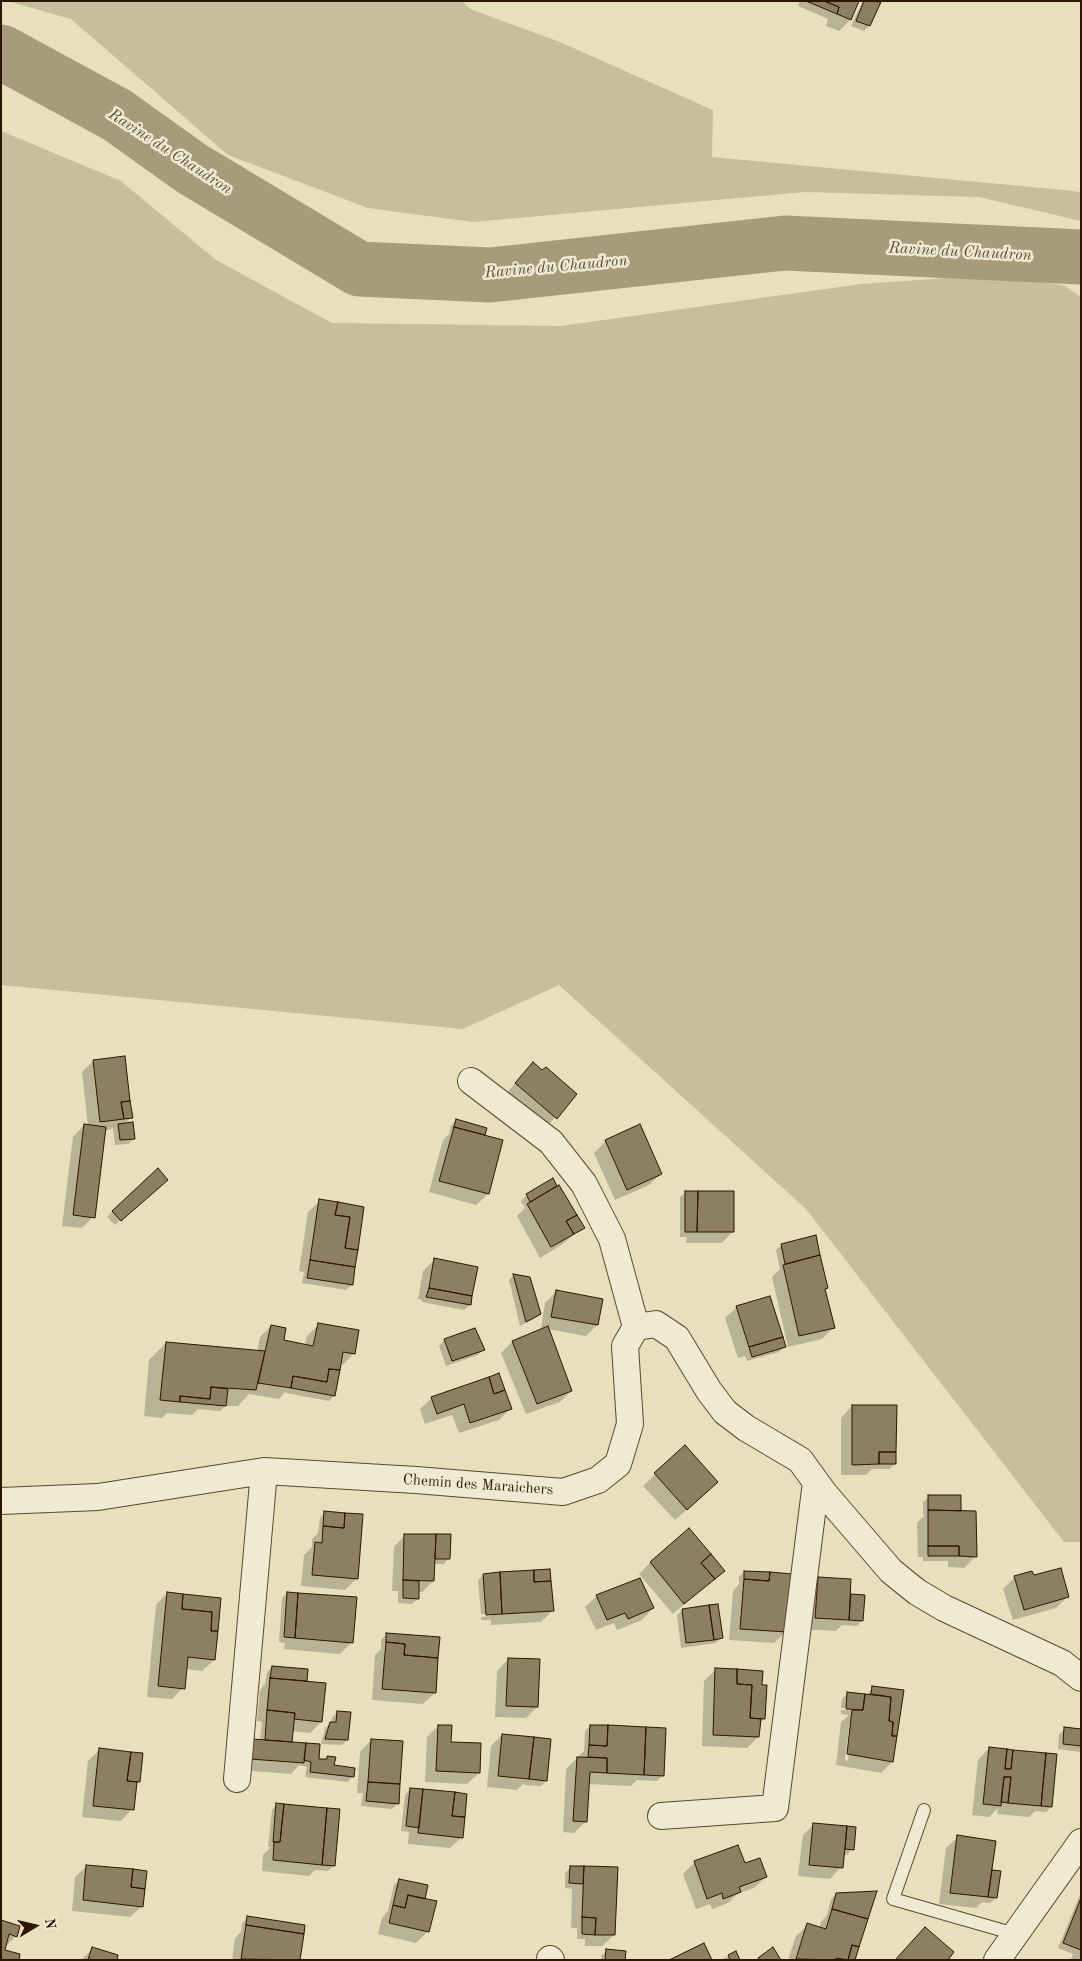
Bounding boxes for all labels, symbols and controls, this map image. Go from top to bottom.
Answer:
water label: Ravine du Chaudron [105,105,235,199]
water label: Ravine du Chaudron [888,239,1032,265]
water label: Ravine du Chaudron [484,251,628,283]
street label: Chemin des Maraichers [402,1471,554,1499]
north arrow [10,1901,60,1951]
text: N [42,1917,58,1930]

